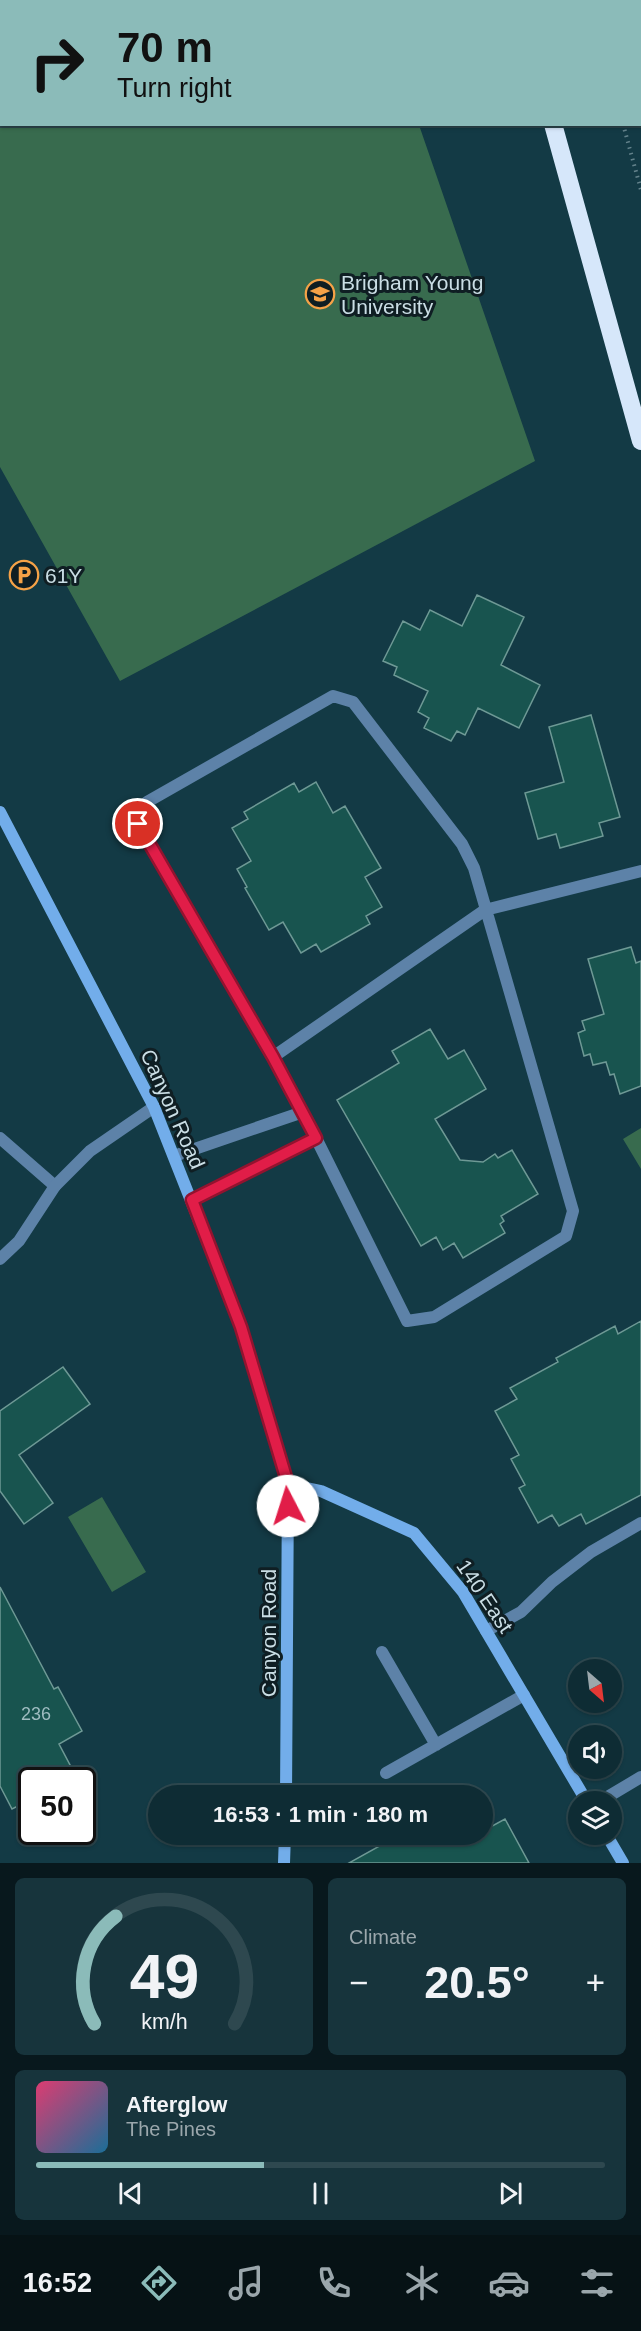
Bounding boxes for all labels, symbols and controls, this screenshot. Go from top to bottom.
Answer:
icon: right [18,24,96,102]
text: 70 m [117,24,213,71]
text: Turn right [117,73,232,103]
place label: Brigham Young University [341,271,483,318]
school or university icon: Brigham Young University [304,278,336,310]
parking icon: 61Y [8,559,40,591]
place label: 61Y [45,564,82,587]
pin [112,798,163,849]
icon: arrive [121,807,154,840]
street label: Canyon Road [136,1046,210,1172]
position arrow [256,1474,320,1538]
street label: 140 East [452,1555,518,1637]
street label: Canyon Road [257,1569,280,1697]
north arrow [568,1659,622,1713]
map controls [568,1659,622,1845]
house number: 236 [21,1704,51,1724]
button: sound [568,1725,622,1779]
speed limit sign: 50 [18,1767,96,1845]
button: layers [568,1791,622,1845]
text: 16:53 · 1 min · 180 m [213,1802,428,1827]
text: Climate [349,1926,417,1948]
text: 49 [129,1942,199,2011]
text: 20.5° [424,1957,530,2008]
text: − [349,1964,368,2001]
text: + [586,1964,605,2001]
text: km/h [141,2010,187,2034]
text: Afterglow [126,2092,227,2117]
text: The Pines [126,2118,216,2140]
icon: previous [114,2177,147,2210]
icon: pause [304,2177,337,2210]
icon: next [494,2177,527,2210]
icon: directions [138,2262,180,2304]
icon: music [225,2262,267,2304]
icon: phone [313,2262,355,2304]
icon: climate [401,2262,443,2304]
icon: car [488,2262,530,2304]
icon: filters [576,2262,618,2304]
text: 16:52 [23,2268,92,2298]

